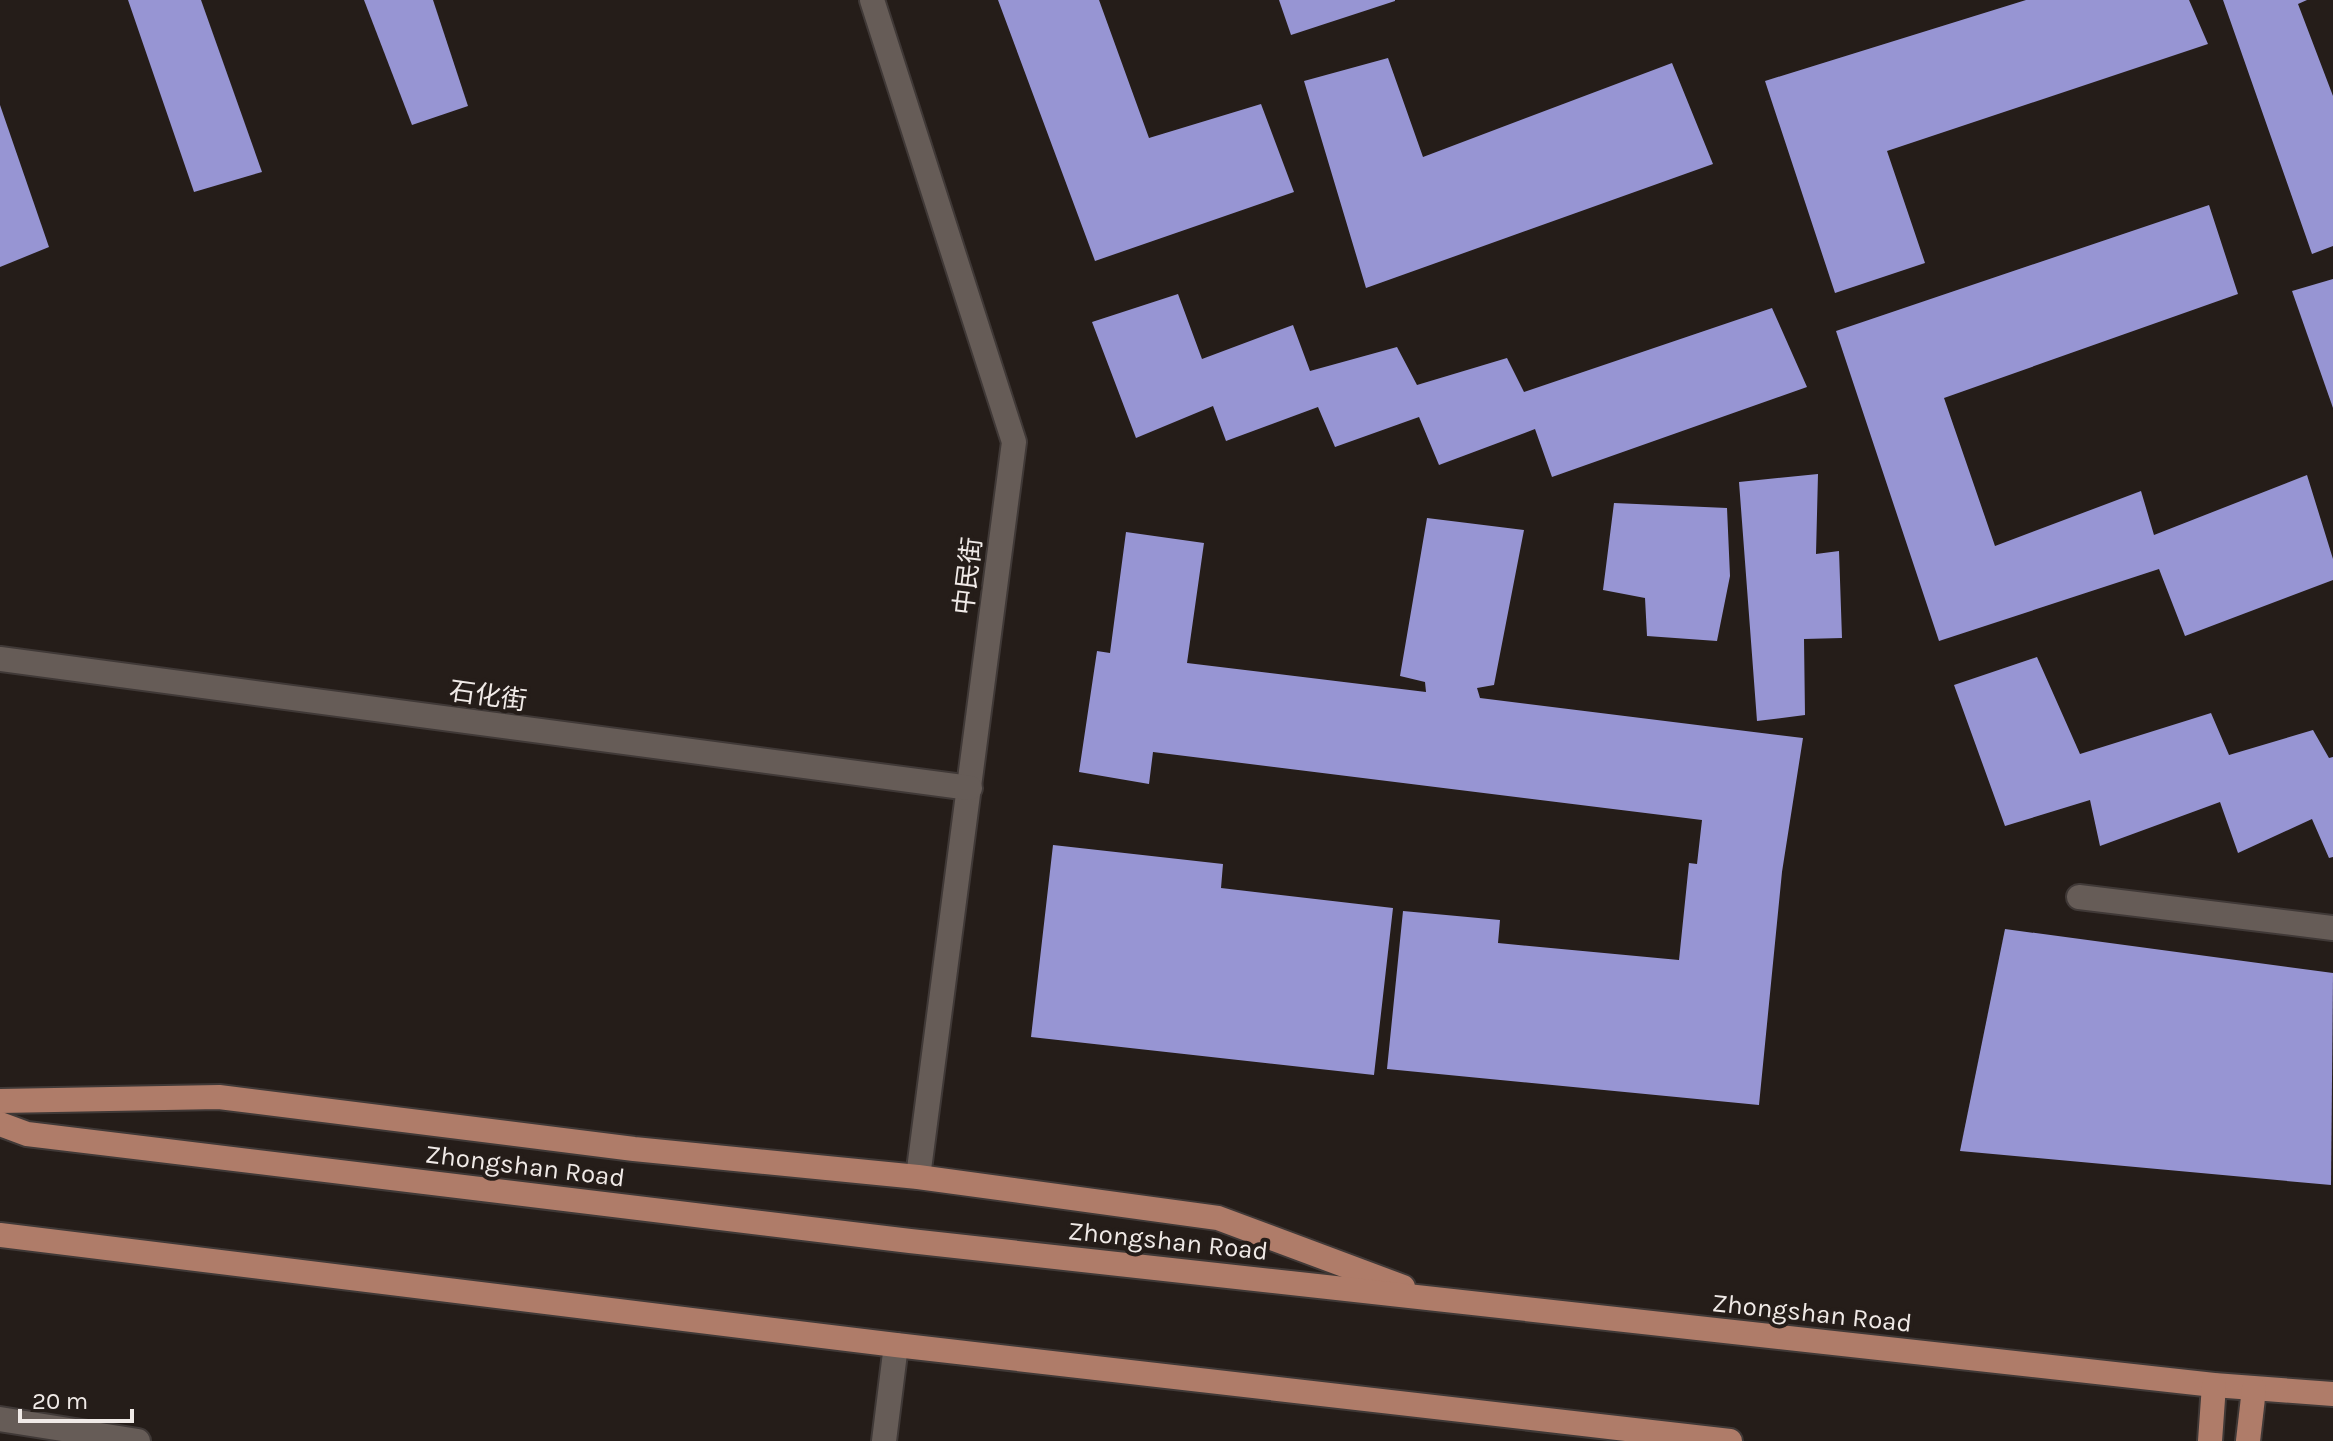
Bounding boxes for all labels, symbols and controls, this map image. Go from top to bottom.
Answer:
street label: 中民街 [948,535,988,617]
street label: 石化街 [447,675,529,717]
street label: Zhongshan Road [423,1138,627,1194]
street label: Zhongshan Road [1066,1215,1270,1267]
street label: Zhongshan Road [1710,1287,1914,1339]
scale bar [20,1373,132,1423]
text: 20 m [32,1387,88,1415]

